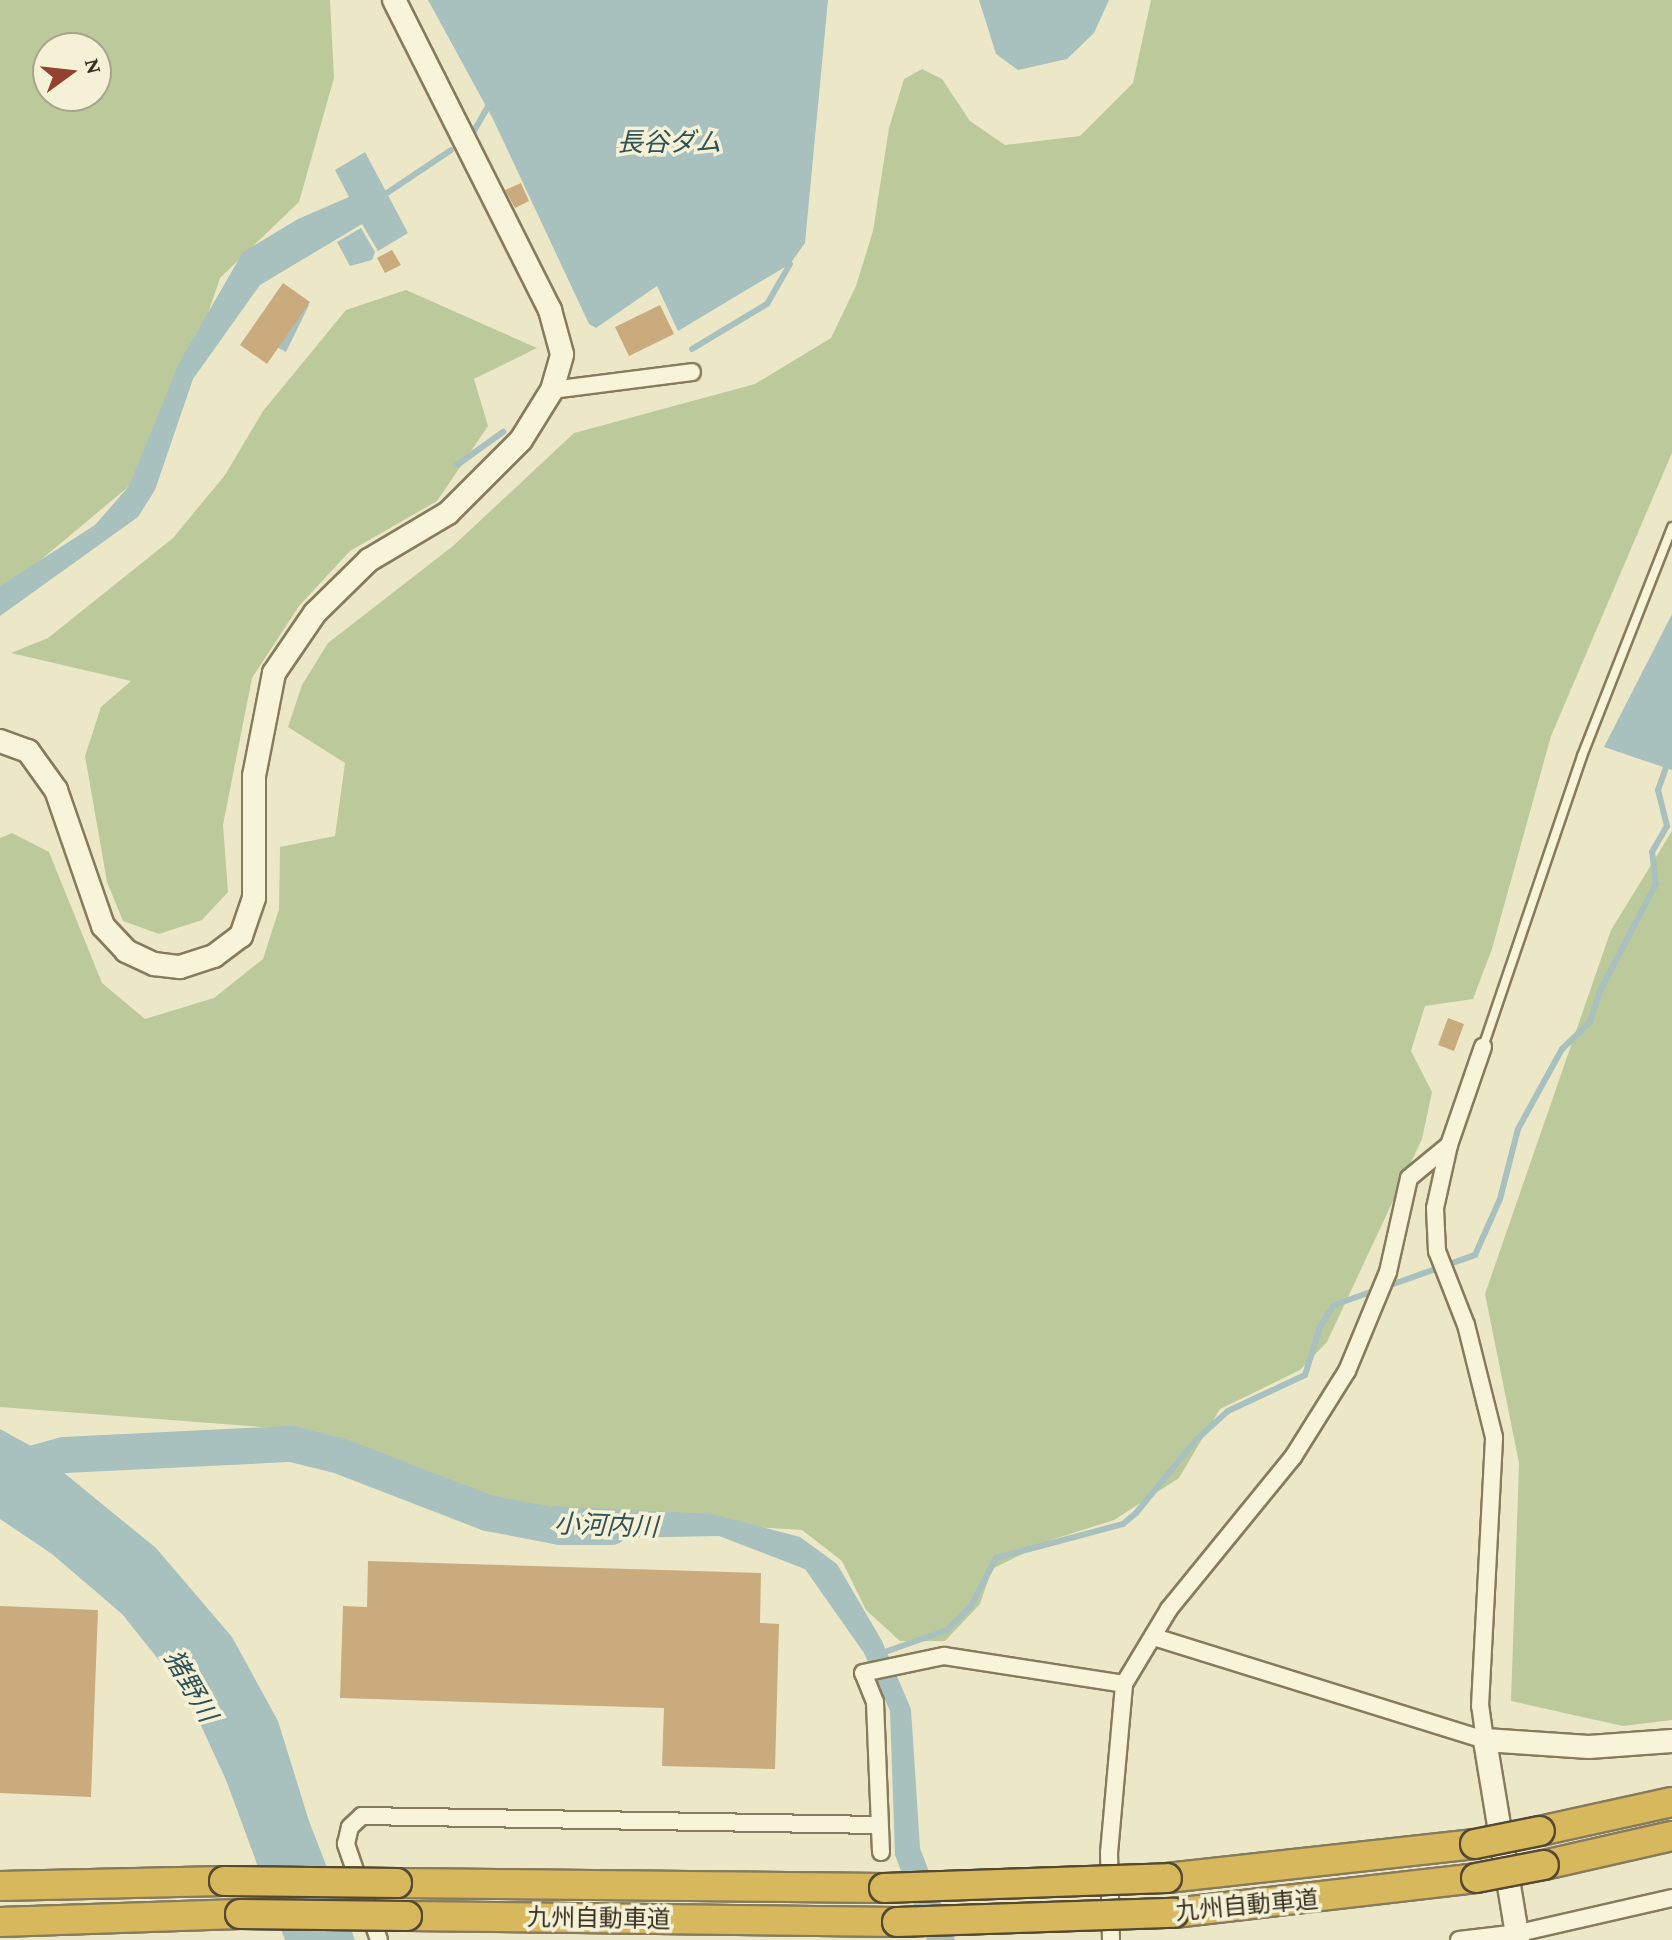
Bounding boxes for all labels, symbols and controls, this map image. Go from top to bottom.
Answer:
north arrow [32,32,112,112]
text: N [80,56,108,77]
water label: 長谷ダム [617,127,721,159]
water label: 小河内川 [553,1509,659,1543]
water label: 猪野川 [157,1644,223,1728]
street label: 九州自動車道 [1174,1884,1320,1926]
street label: 九州自動車道 [527,1902,671,1934]

